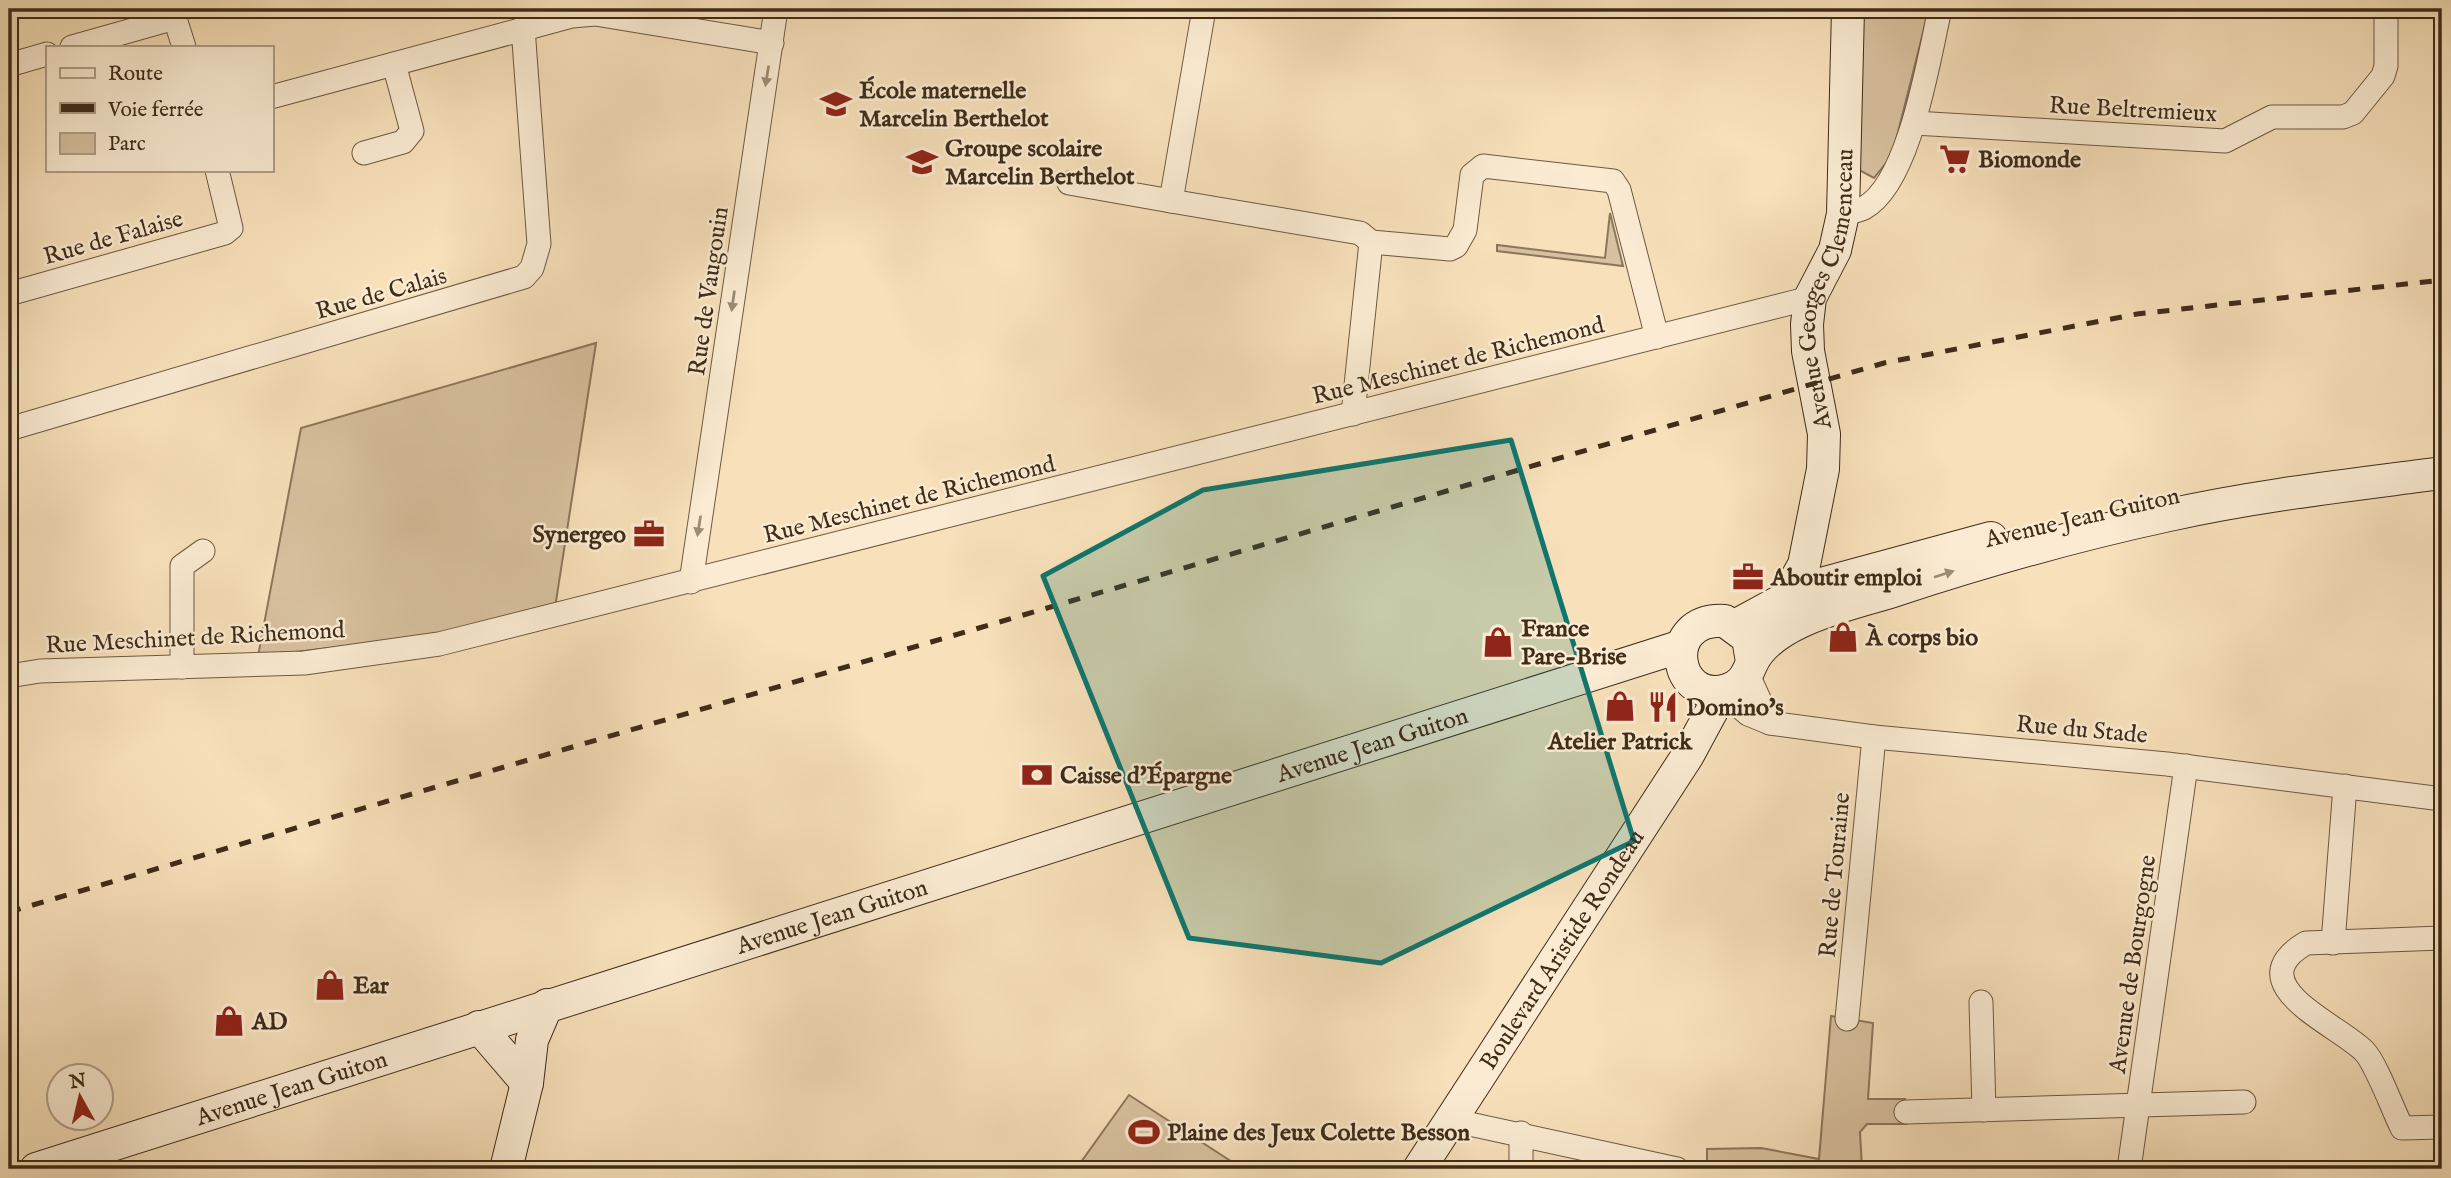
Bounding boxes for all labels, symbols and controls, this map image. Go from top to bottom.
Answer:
legend [46,46,273,172]
text: Route [108,61,163,88]
one-way arrow [761,65,772,87]
place label: École maternelle Marcelin Berthelot [859,76,1049,135]
school or university icon: École maternelle Marcelin Berthelot [819,87,853,121]
street label: Rue Beltremieux [2048,91,2218,130]
text: Voie ferrée [107,97,204,124]
text: Parc [108,131,146,158]
place label: Groupe scolaire Marcelin Berthelot [945,134,1135,193]
supermarket icon: Biomonde [1938,142,1972,176]
school or university icon: Groupe scolaire Marcelin Berthelot [905,145,939,179]
place label: Biomonde [1978,145,2081,176]
street label: Avenue Georges Clemenceau [1793,148,1862,433]
street label: Rue de Falaise [40,204,187,273]
street label: Rue de Vaugouin [682,205,737,378]
street label: Rue de Calais [312,261,451,328]
one-way arrow [727,290,738,312]
street label: Rue Meschinet de Richemond [1309,310,1608,413]
street label: Rue Meschinet de Richemond [760,449,1059,552]
street label: Avenue Jean Guiton [1981,481,2183,556]
one-way arrow [693,515,704,537]
office icon: Synergeo [632,517,666,551]
place label: Synergeo [533,520,626,551]
office icon: Aboutir emploi [1731,560,1765,594]
place label: Aboutir emploi [1770,563,1923,594]
one-way arrow [1934,568,1955,579]
place label: France Pare-Brise [1521,614,1627,673]
street label: Rue Meschinet de Richemond [45,615,346,662]
shop icon: À corps bio [1826,620,1860,654]
place label: À corps bio [1865,623,1978,654]
shop icon: France Pare-Brise [1481,625,1515,659]
shop icon: Atelier Patrick [1603,689,1637,723]
restaurant icon: Domino's [1646,690,1680,724]
place label: Domino's [1686,693,1784,724]
street label: Avenue Jean Guiton [1272,701,1472,791]
street label: Rue du Stade [2015,709,2149,752]
place label: Atelier Patrick [1547,727,1693,758]
bank icon: Caisse d'Épargne [1020,758,1054,792]
place label: Caisse d'Épargne [1060,761,1232,792]
street label: Rue de Touraine [1813,791,1858,959]
street label: Boulevard Aristide Rondeau [1474,824,1652,1076]
street label: Avenue de Bourgogne [2103,853,2164,1076]
street label: Avenue Jean Guiton [732,873,932,963]
shop icon: Ear [313,968,347,1002]
place label: Ear [353,971,389,1002]
shop icon: AD [212,1004,246,1038]
place label: AD [251,1007,287,1038]
street label: Avenue Jean Guiton [191,1044,392,1134]
north arrow [46,1062,116,1132]
text: N [67,1069,88,1095]
sports icon: Plaine des Jeux Colette Besson [1127,1115,1161,1149]
place label: Plaine des Jeux Colette Besson [1167,1118,1470,1149]

